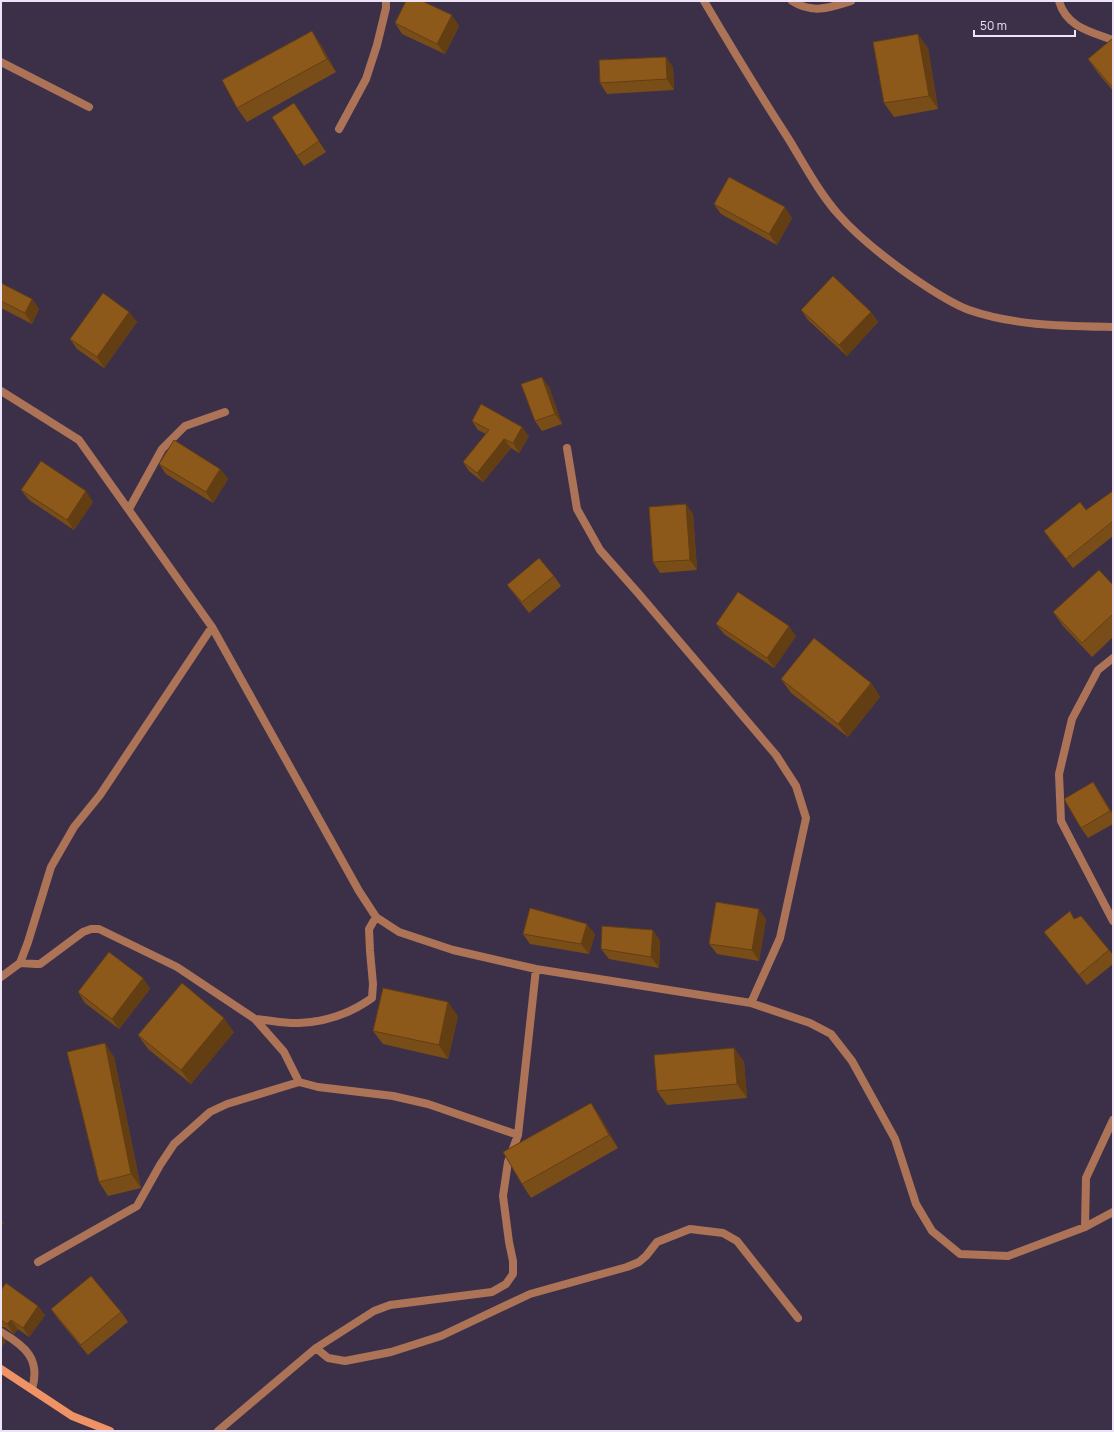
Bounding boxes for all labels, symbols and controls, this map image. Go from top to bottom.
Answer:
scale bar [974,12,1075,38]
text: 50 m [980,17,1007,34]

